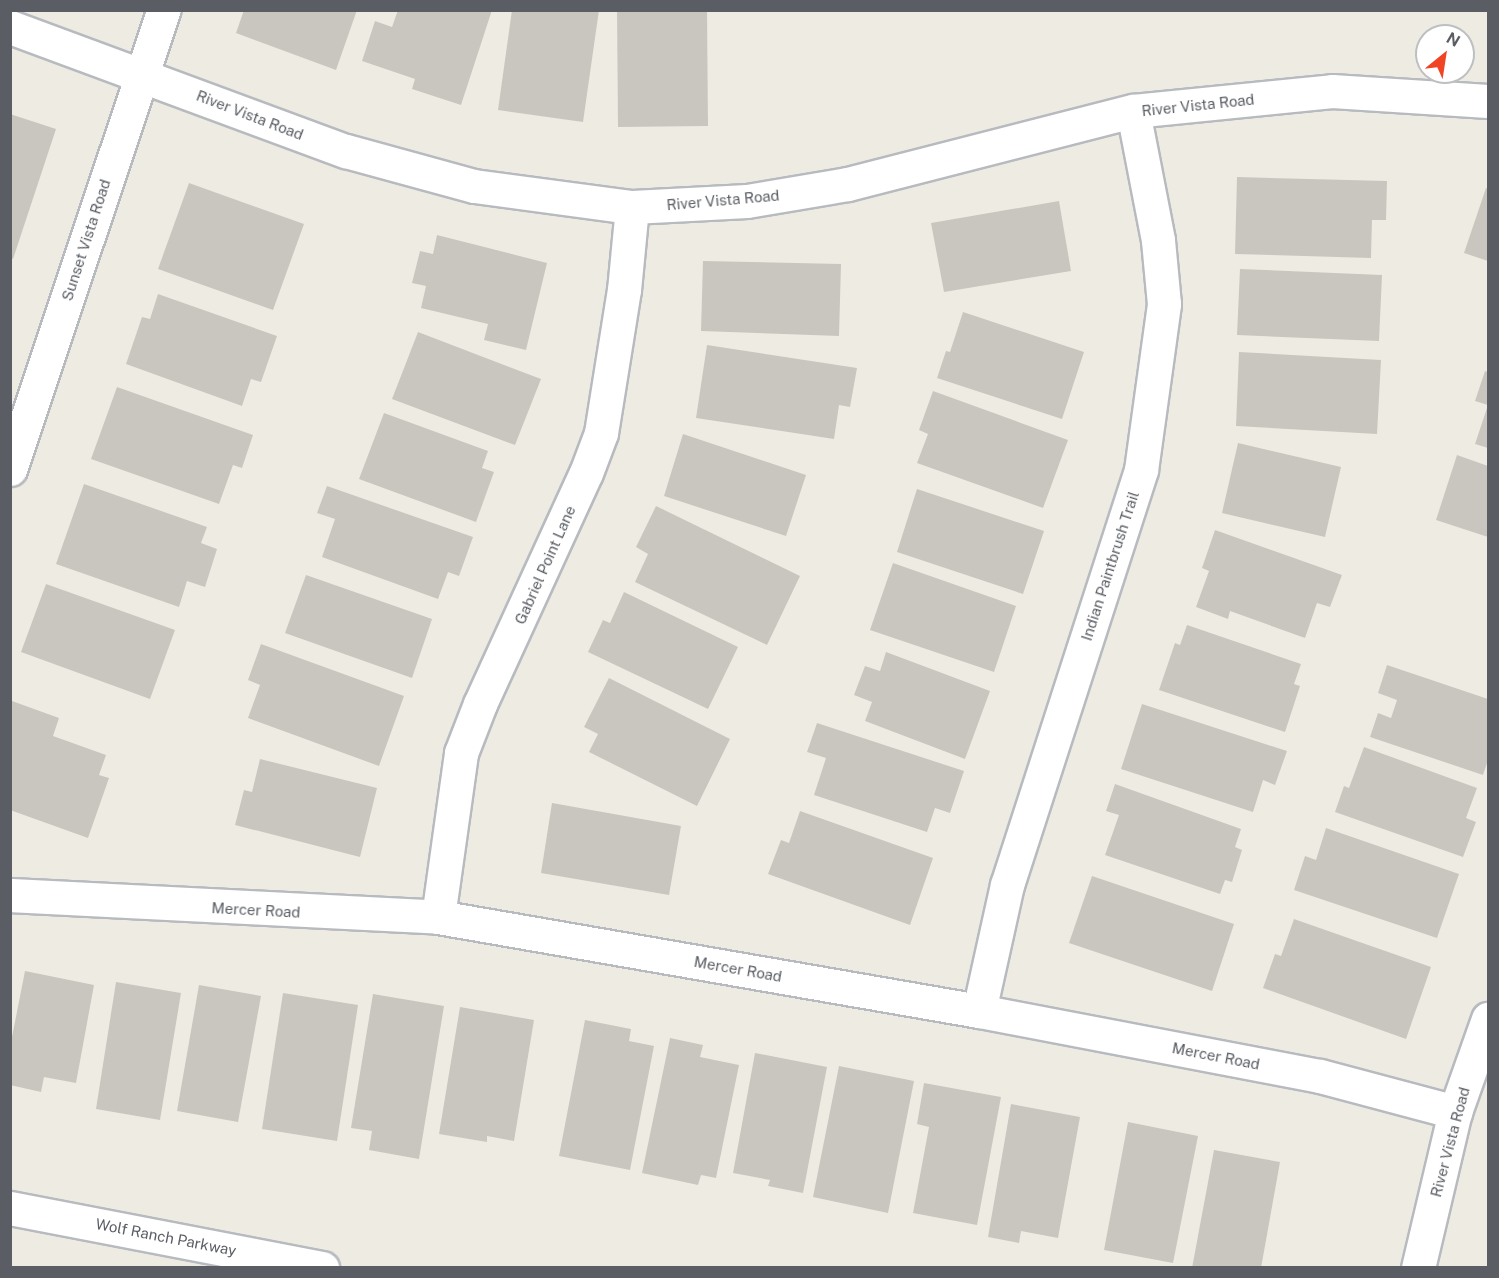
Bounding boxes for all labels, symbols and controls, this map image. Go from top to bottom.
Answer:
north arrow [1415,24,1475,84]
text: N [1443,28,1463,51]
street label: River Vista Road [194,86,306,144]
street label: River Vista Road [1141,90,1255,120]
street label: Sunset Vista Road [58,177,114,303]
street label: River Vista Road [666,186,780,214]
street label: Indian Paintbrush Trail [1077,489,1143,643]
street label: Gabriel Point Lane [511,503,579,627]
street label: Mercer Road [211,899,301,921]
street label: Mercer Road [693,952,783,986]
street label: Mercer Road [1171,1039,1261,1073]
street label: River Vista Road [1427,1085,1473,1199]
street label: Wolf Ranch Parkway [94,1215,238,1259]

